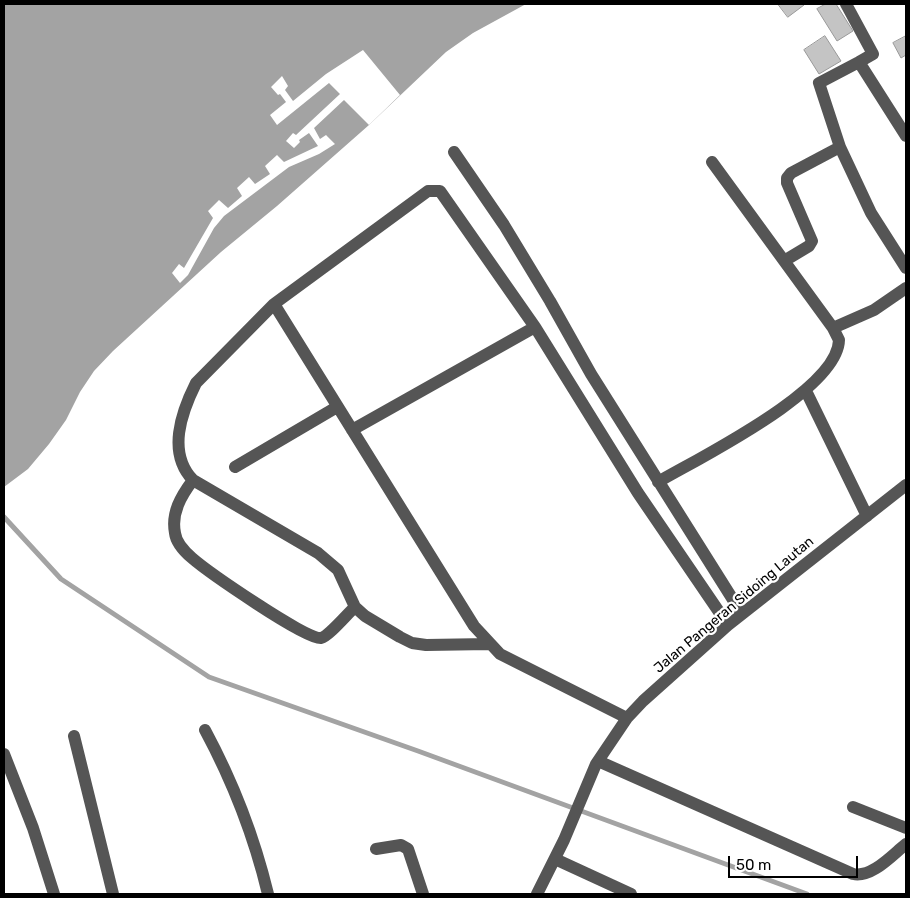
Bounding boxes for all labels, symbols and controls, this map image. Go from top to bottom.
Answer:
street label: Jalan Pangeran Sidoing Lautan [651,533,817,677]
scale bar [730,846,860,878]
text: 50 m [736,856,771,874]

